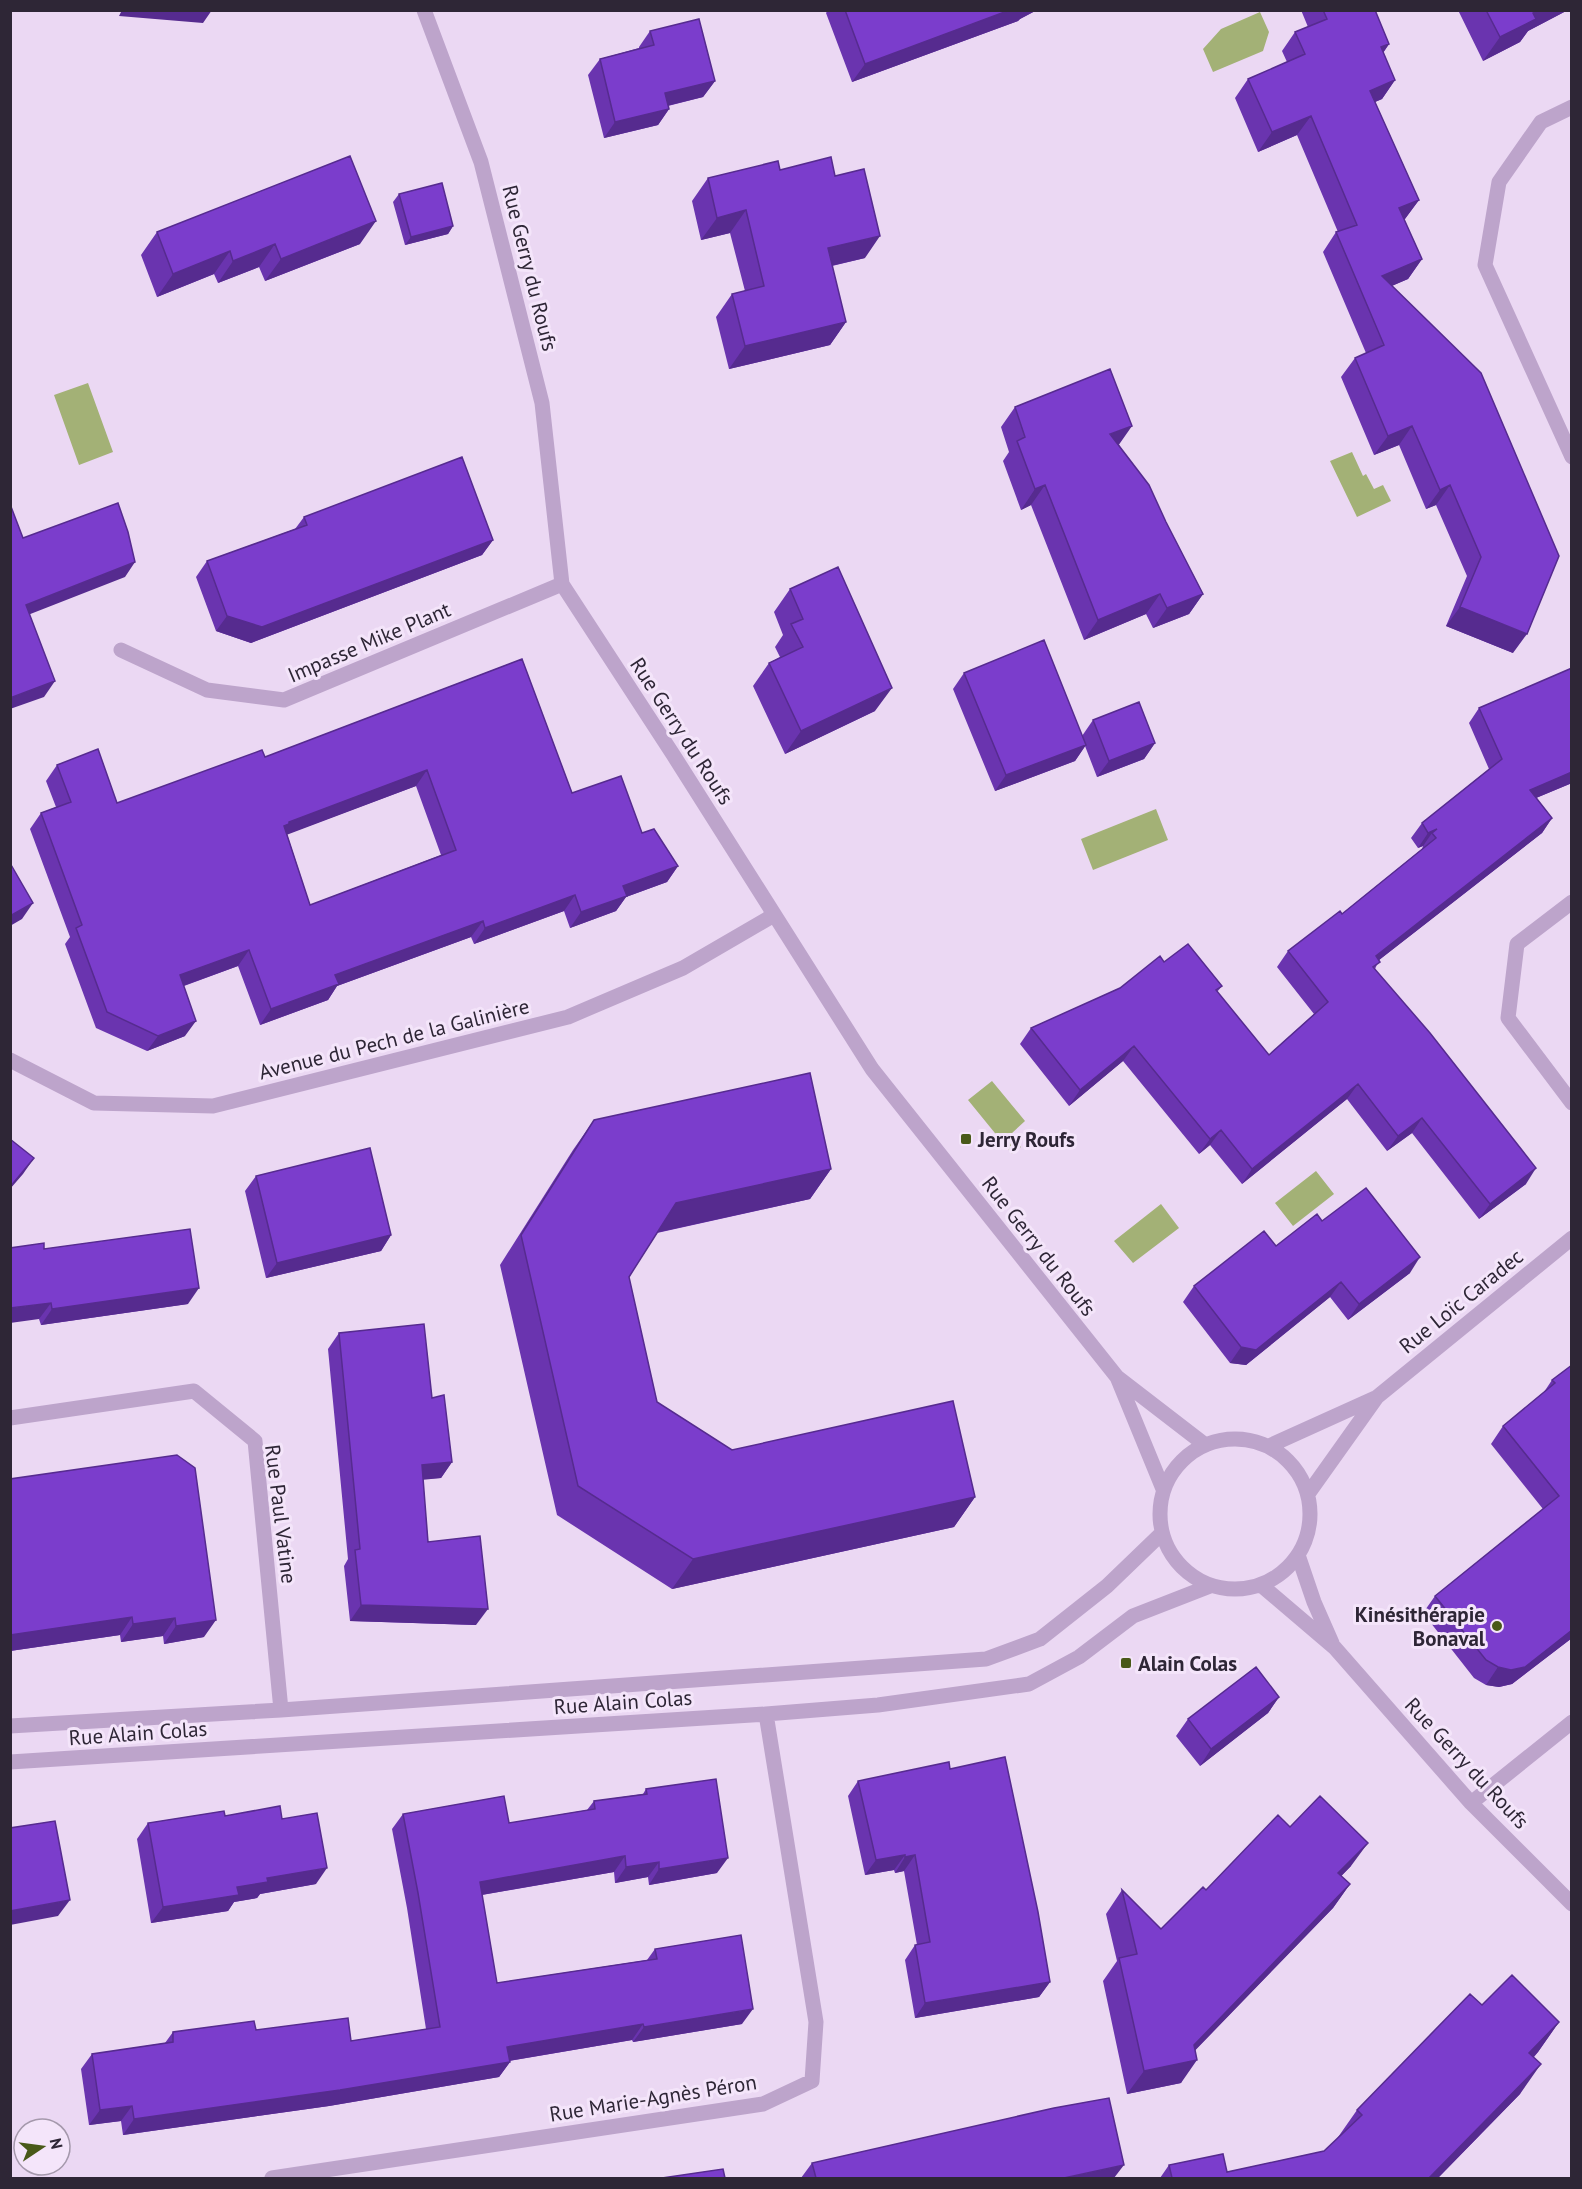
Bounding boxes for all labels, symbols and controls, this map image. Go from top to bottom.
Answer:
street label: Rue Gerry du Roufs [496,182,564,354]
street label: Impasse Mike Plant [284,596,454,688]
street label: Rue Gerry du Roufs [624,652,740,810]
street label: Avenue du Pech de la Galinière [256,992,532,1086]
place label: Jerry Roufs [977,1126,1075,1153]
marker: Jerry Roufs [959,1132,973,1146]
street label: Rue Gerry du Roufs [976,1171,1102,1321]
street label: Rue Loïc Caradec [1394,1243,1528,1359]
street label: Rue Paul Vatine [259,1443,303,1585]
place label: Kinésithérapie Bonaval [1355,1601,1486,1652]
marker: Kinésithérapie Bonaval [1490,1619,1504,1633]
place label: Alain Colas [1138,1650,1237,1677]
marker: Alain Colas [1119,1656,1133,1670]
street label: Rue Alain Colas [553,1684,693,1720]
street label: Rue Gerry du Roufs [1399,1692,1535,1834]
street label: Rue Alain Colas [68,1715,208,1751]
street label: Rue Marie-Agnès Péron [548,2068,758,2128]
north arrow [12,2117,72,2177]
text: N [46,2136,68,2151]

